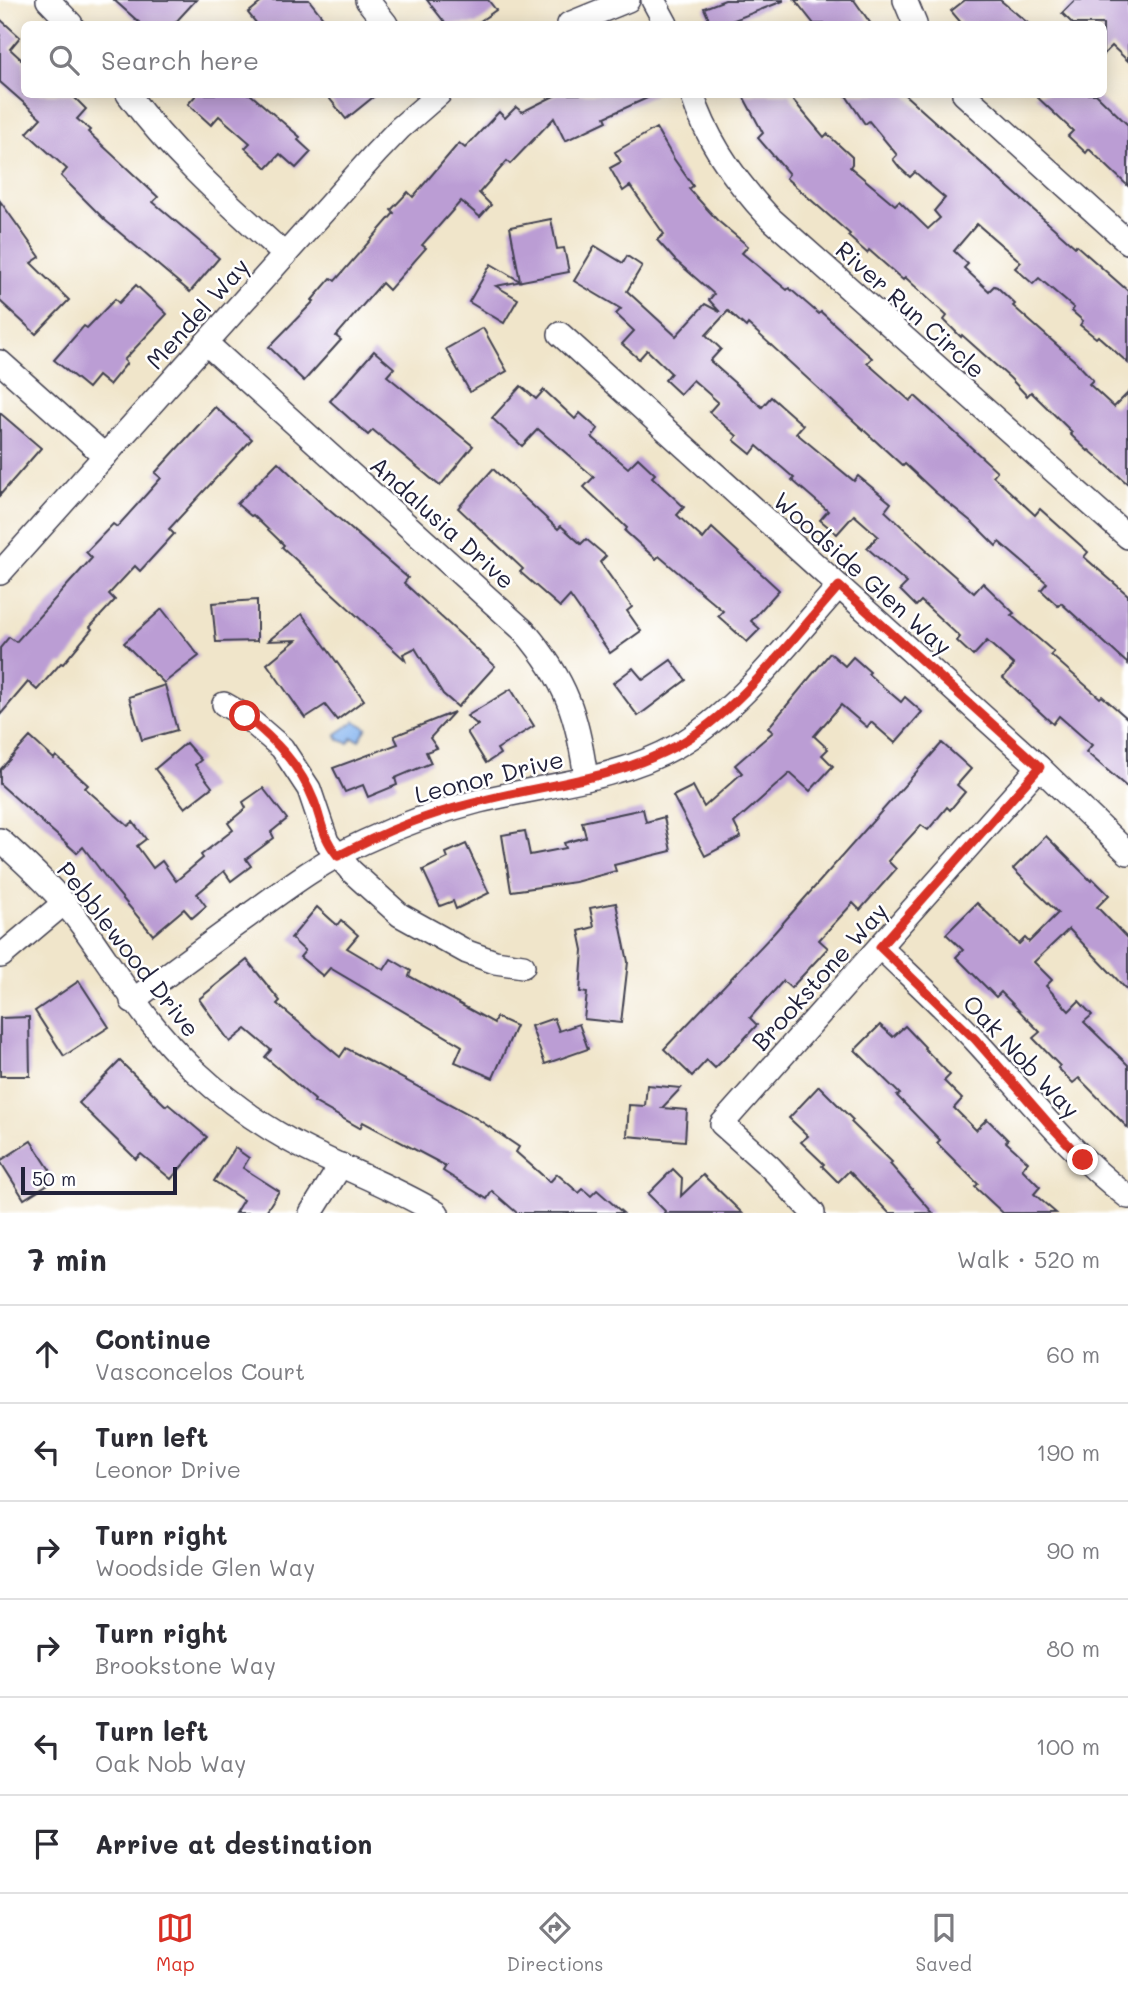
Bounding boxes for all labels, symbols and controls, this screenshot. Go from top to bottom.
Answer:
search box [21,21,1107,98]
icon: search [45,41,83,79]
text: Search here [101,43,259,77]
street label: River Run Circle [830,234,992,384]
street label: Mendel Way [139,251,255,375]
street label: Andalusia Drive [364,449,522,595]
street label: Woodside Glen Way [767,485,959,661]
route start [229,700,260,731]
street label: Leonor Drive [411,743,567,809]
street label: Pebblewood Drive [51,855,207,1043]
street label: Brookstone Way [744,895,894,1057]
street label: Oak Nob Way [957,988,1087,1124]
route end [1067,1144,1098,1175]
scale bar [21,1164,177,1196]
text: 50 m [32,1166,76,1191]
text: 7 min [28,1239,107,1279]
text: Walk · 520 m [957,1244,1100,1274]
text: Continue [95,1322,211,1356]
icon: ahead [28,1335,66,1373]
text: 60 m [1046,1339,1100,1369]
text: Vasconcelos Court [95,1356,305,1386]
text: Turn left [95,1420,208,1454]
icon: left [28,1433,66,1471]
text: 190 m [1036,1437,1100,1467]
text: Leonor Drive [95,1454,241,1484]
text: Turn right [95,1518,228,1552]
icon: right [28,1531,66,1569]
text: 90 m [1047,1535,1100,1565]
text: Woodside Glen Way [95,1552,315,1582]
text: Turn right [95,1616,228,1650]
icon: right [28,1629,66,1667]
text: 80 m [1046,1633,1100,1663]
text: Brookstone Way [95,1650,276,1680]
text: Turn left [95,1714,208,1748]
icon: left [28,1727,66,1765]
text: 100 m [1036,1731,1100,1761]
text: Oak Nob Way [95,1748,246,1778]
icon: arrive [28,1825,66,1863]
text: Arrive at destination [95,1827,372,1861]
tab: Map [156,1909,195,1976]
tab: Directions [507,1909,603,1976]
tab: Saved [916,1909,972,1976]

